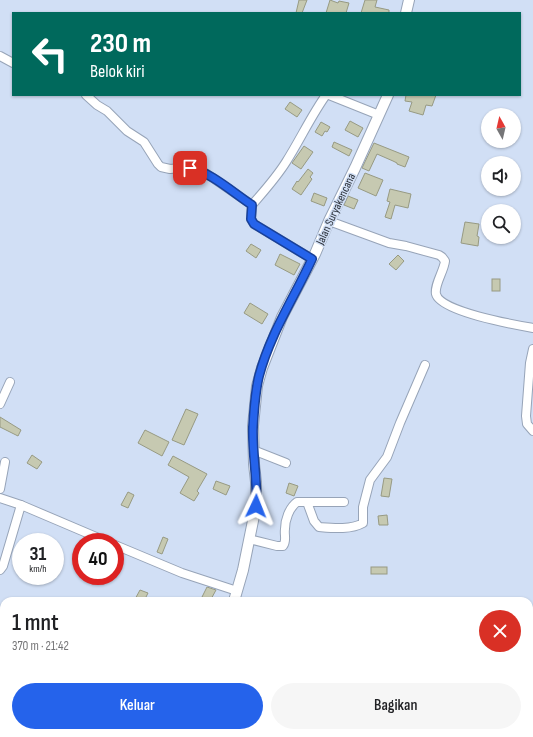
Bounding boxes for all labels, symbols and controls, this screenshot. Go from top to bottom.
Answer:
text: 230 m [90,27,151,60]
icon: left [24,28,76,80]
text: Belok kiri [90,61,145,82]
north arrow [481,108,521,148]
map controls [481,108,521,244]
pin [173,151,207,185]
button: sound [481,156,521,196]
icon: arrive [179,157,201,179]
street label: Jalan Suryakencana [312,171,359,248]
button: search [481,204,521,244]
position arrow [235,485,277,527]
speed limit sign: 40 [72,533,124,585]
text: 31 [30,542,46,566]
text: km/h [29,563,47,575]
text: 1 mnt [12,608,59,637]
button: close [479,610,521,652]
text: 370 m · 21:42 [12,638,69,654]
button: Keluar [12,683,263,729]
button: Bagikan [271,683,521,729]

